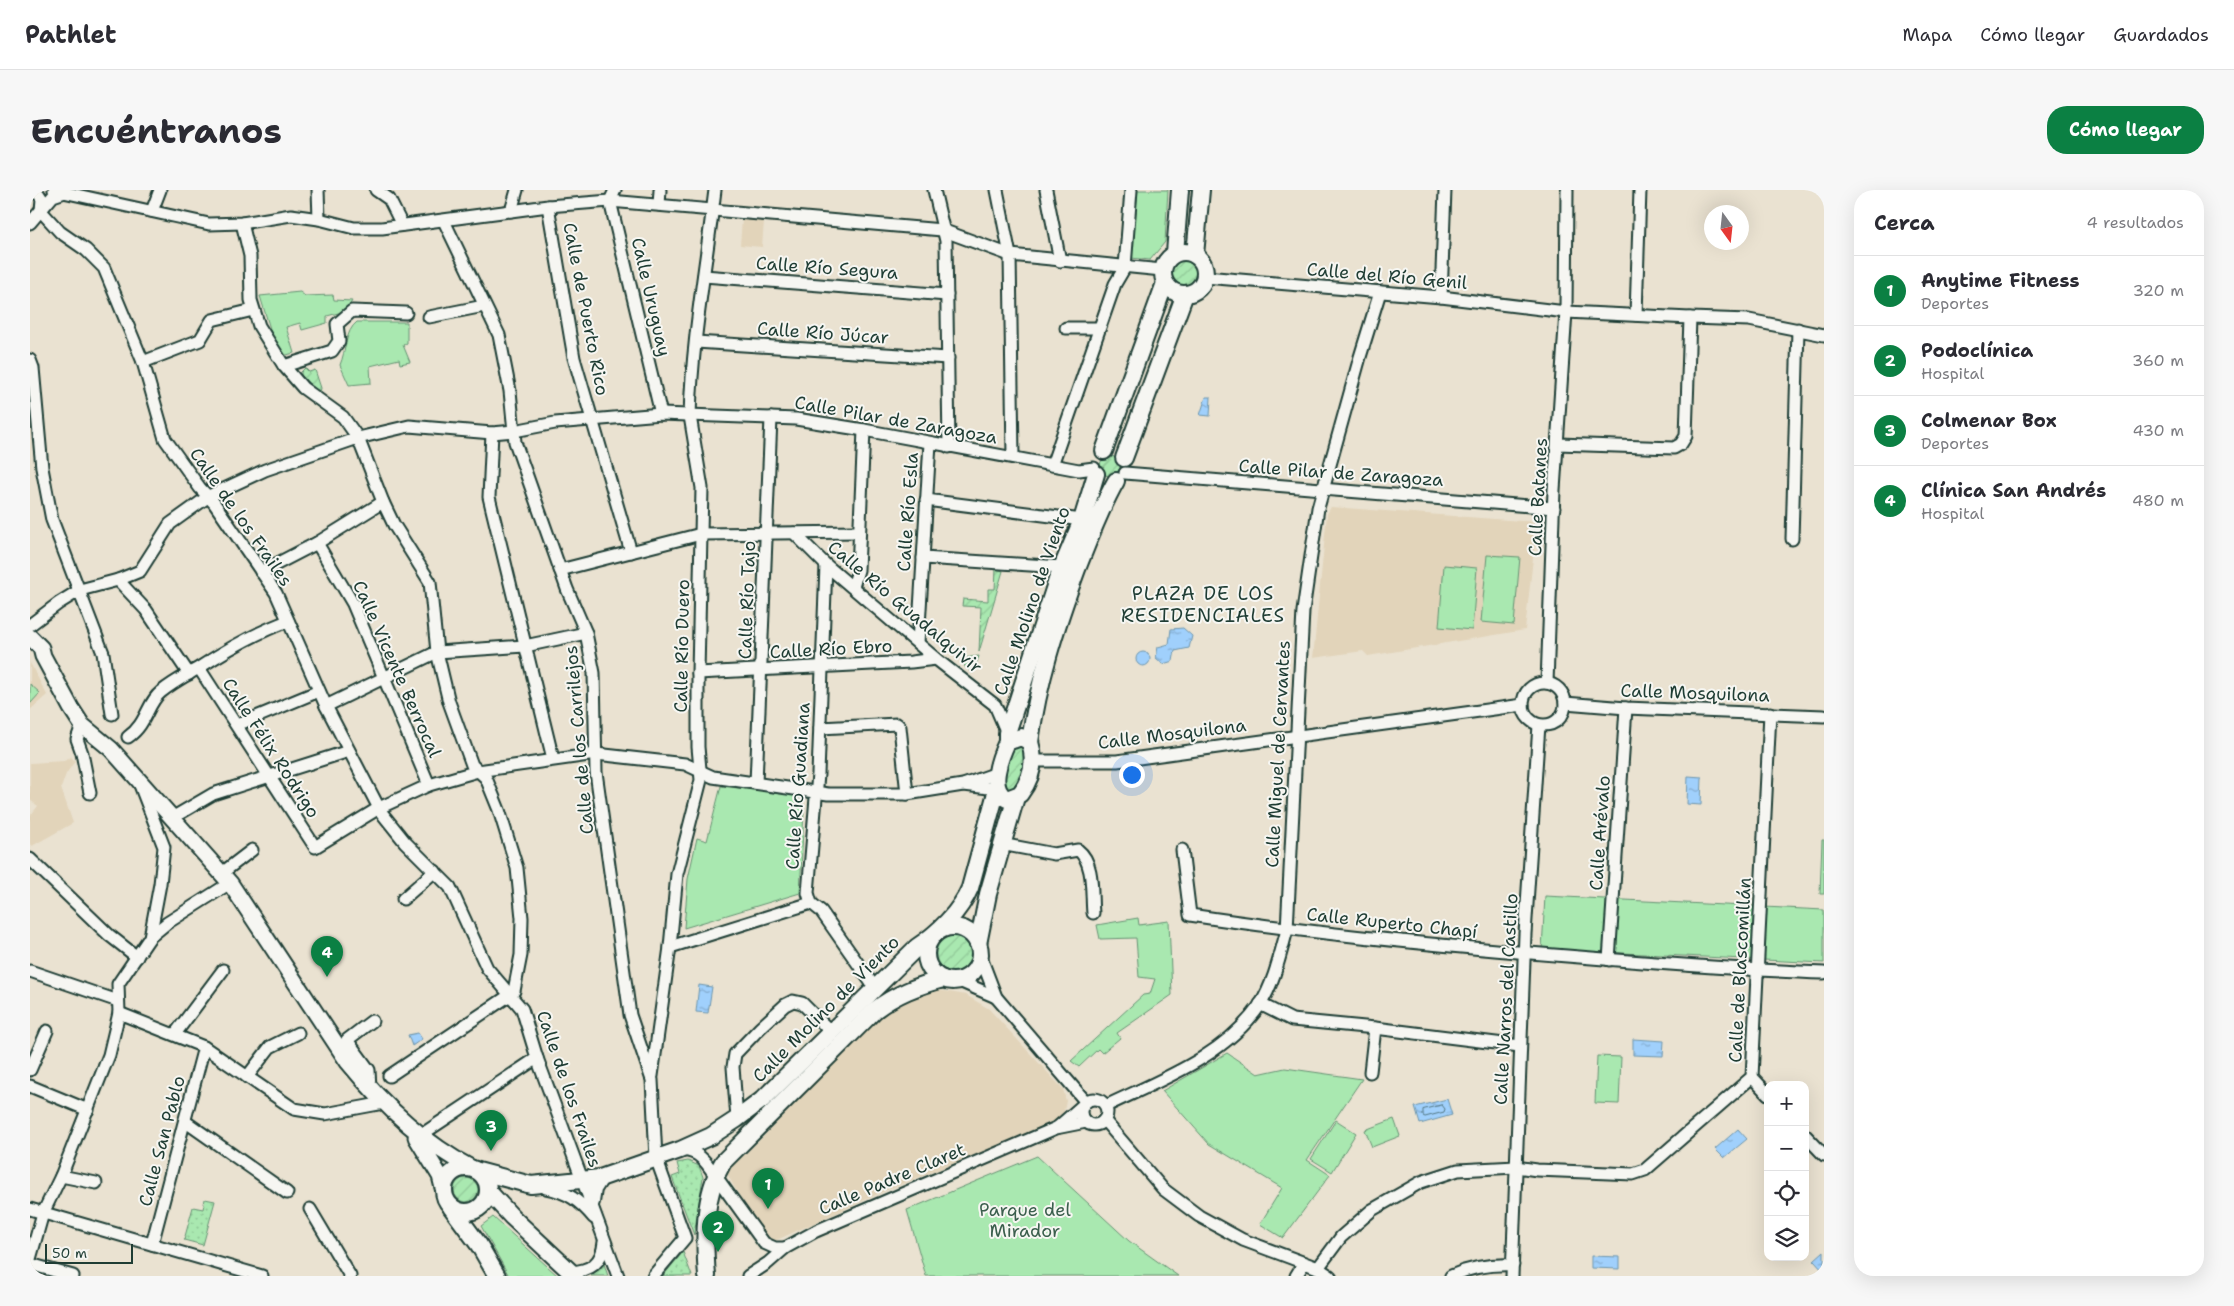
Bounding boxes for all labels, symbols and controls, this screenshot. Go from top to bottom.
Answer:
text: Pathlet [25,19,116,51]
text: Mapa [1902,23,1952,47]
text: Cómo llegar [1980,23,2085,47]
text: Guardados [2113,23,2209,47]
button: Cómo llegar [2047,106,2204,154]
text: Encuéntranos [30,107,282,154]
north arrow [1704,205,1749,250]
text: Cerca [1874,209,1935,237]
text: 4 resultados [2086,212,2184,233]
street label: Calle de Puerto Rico [557,220,615,398]
street label: Calle Uruguay [626,235,676,359]
street label: Calle Río Segura [755,251,899,285]
street label: Calle del Río Genil [1306,257,1469,295]
text: Anytime Fitness [1921,268,2080,293]
text: 1 [1886,280,1894,301]
text: 320 m [2133,280,2184,301]
text: Deportes [1921,293,1989,314]
street label: Calle Río Júcar [756,316,890,350]
text: Podoclínica [1921,338,2033,363]
text: 2 [1884,350,1896,371]
text: 360 m [2132,350,2184,371]
text: Hospital [1921,363,1984,384]
street label: Calle Pilar de Zaragoza [793,390,999,450]
text: Colmenar Box [1921,408,2057,433]
text: 3 [1884,420,1896,441]
text: 430 m [2133,420,2184,441]
text: Deportes [1921,433,1989,454]
street label: Calle Batanes [1523,437,1553,557]
street label: Calle de los Frailes [184,443,298,591]
street label: Calle Río Esla [892,452,924,572]
street label: Calle Pilar de Zaragoza [1238,454,1444,492]
text: Clínica San Andrés [1921,478,2106,503]
text: 4 [1884,490,1896,511]
text: 480 m [2132,490,2184,511]
street label: Calle Molino de Viento [988,503,1076,699]
text: Hospital [1921,503,1984,524]
street label: Calle Río Guadalquivir [823,535,987,679]
street label: Calle Río Tajo [733,540,761,660]
street label: Calle Vicente Berrocal [347,577,447,762]
street label: Calle Río Duero [669,579,695,713]
district label: PLAZA DE LOS RESIDENCIALES [1121,581,1285,628]
street label: Calle Río Ebro [769,634,893,664]
street label: Calle Miguel de Cervantes [1260,640,1296,868]
street label: Calle de los Carrilejos [559,645,599,835]
street label: Calle Félix Rodrigo [217,673,325,823]
street label: Calle Mosquilona [1620,678,1770,708]
street label: Calle Río Guadiana [780,702,816,870]
street label: Calle Mosquilona [1096,713,1248,755]
your location [1119,762,1145,788]
street label: Calle Arévalo [1584,775,1616,891]
street label: Calle de Blascomillán [1723,877,1757,1063]
street label: Calle Narros del Castillo [1488,893,1524,1105]
street label: Calle Ruperto Chapí [1305,902,1479,944]
street label: Calle Molino de Viento [747,930,905,1088]
pin: 4 [311,936,343,977]
street label: Calle de los Frailes [531,1007,607,1171]
street label: Calle San Pablo [133,1073,191,1209]
map controls [1764,1081,1809,1261]
button: + [1764,1081,1809,1126]
pin: 3 [475,1110,507,1151]
button: − [1764,1126,1809,1171]
street label: Calle Padre Claret [815,1137,969,1221]
pin: 1 [752,1168,784,1209]
button: locate [1764,1171,1809,1216]
park label: Parque del Mirador [979,1198,1071,1243]
pin: 2 [702,1211,734,1252]
button: layers [1764,1216,1809,1261]
scale bar [45,1241,132,1264]
text: 50 m [52,1244,87,1262]

